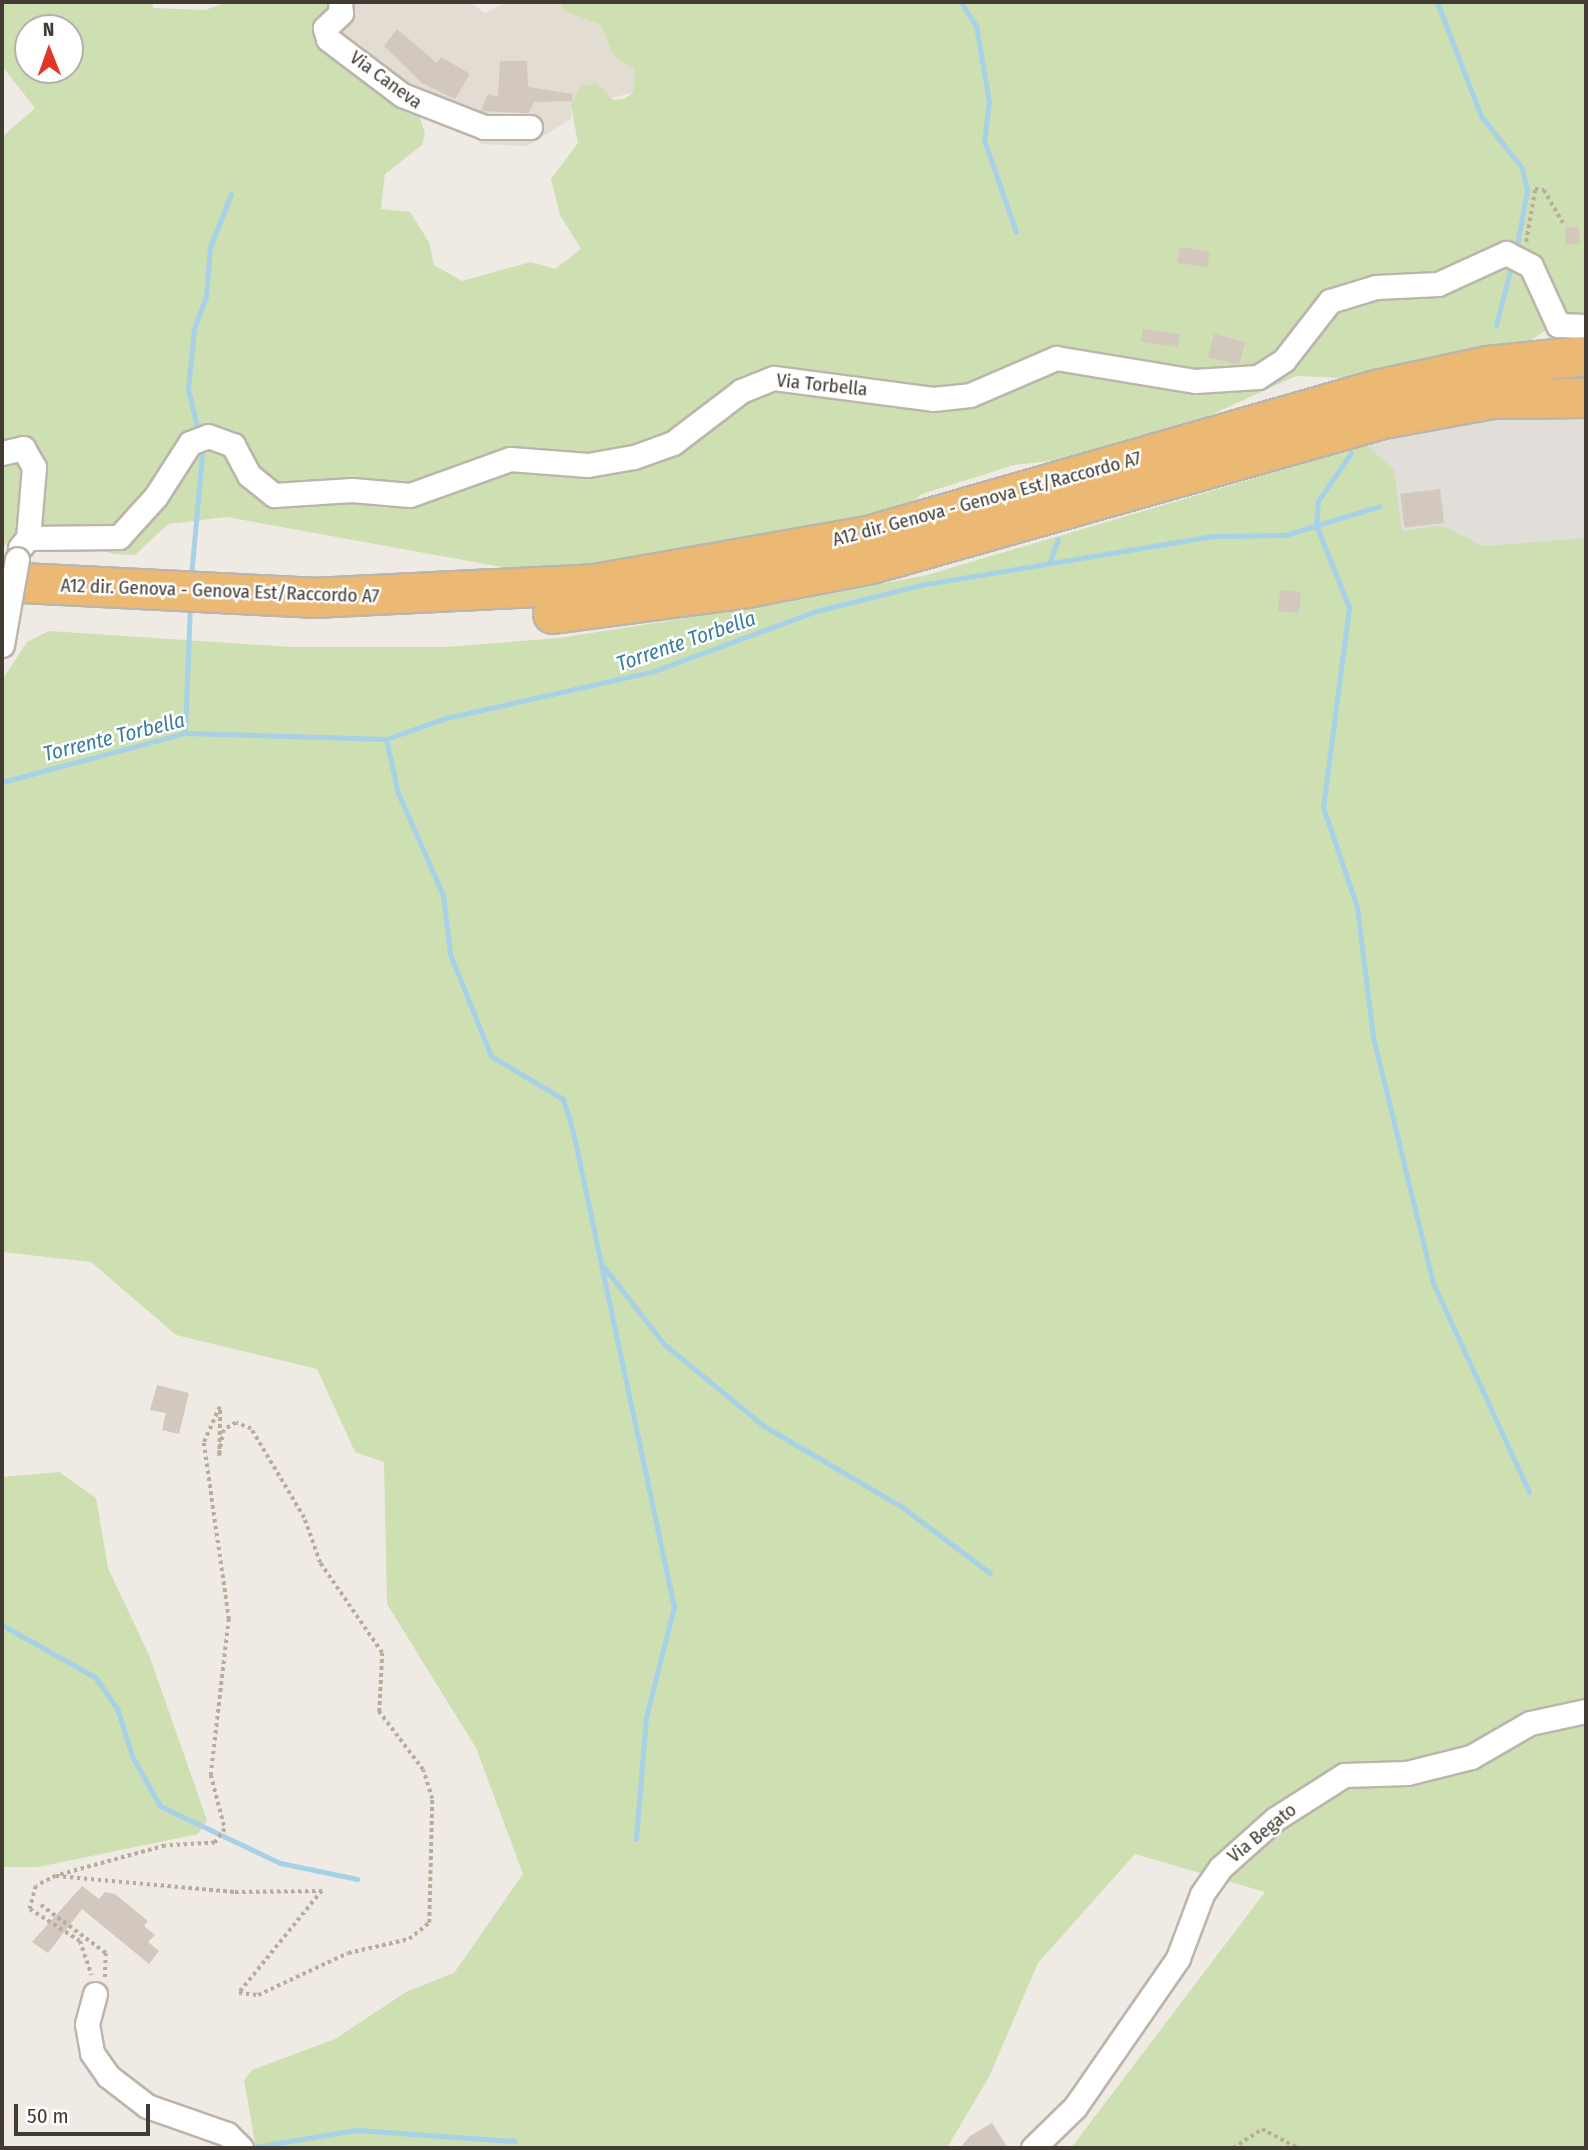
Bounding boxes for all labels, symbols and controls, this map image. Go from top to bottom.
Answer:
north arrow [14,14,84,84]
text: N [43,18,55,41]
street label: Via Caneva [345,46,427,114]
street label: Via Torbella [775,369,869,401]
street label: A12 dir. Genova - Genova Est/Raccordo A7 [830,447,1144,551]
street label: A12 dir. Genova - Genova Est/Raccordo A7 [60,574,380,608]
water label: Torrente Torbella [613,605,759,677]
water label: Torrente Torbella [40,707,188,767]
street label: Via Begato [1223,1798,1301,1868]
scale bar [18,2090,154,2134]
text: 50 m [27,2103,69,2129]

